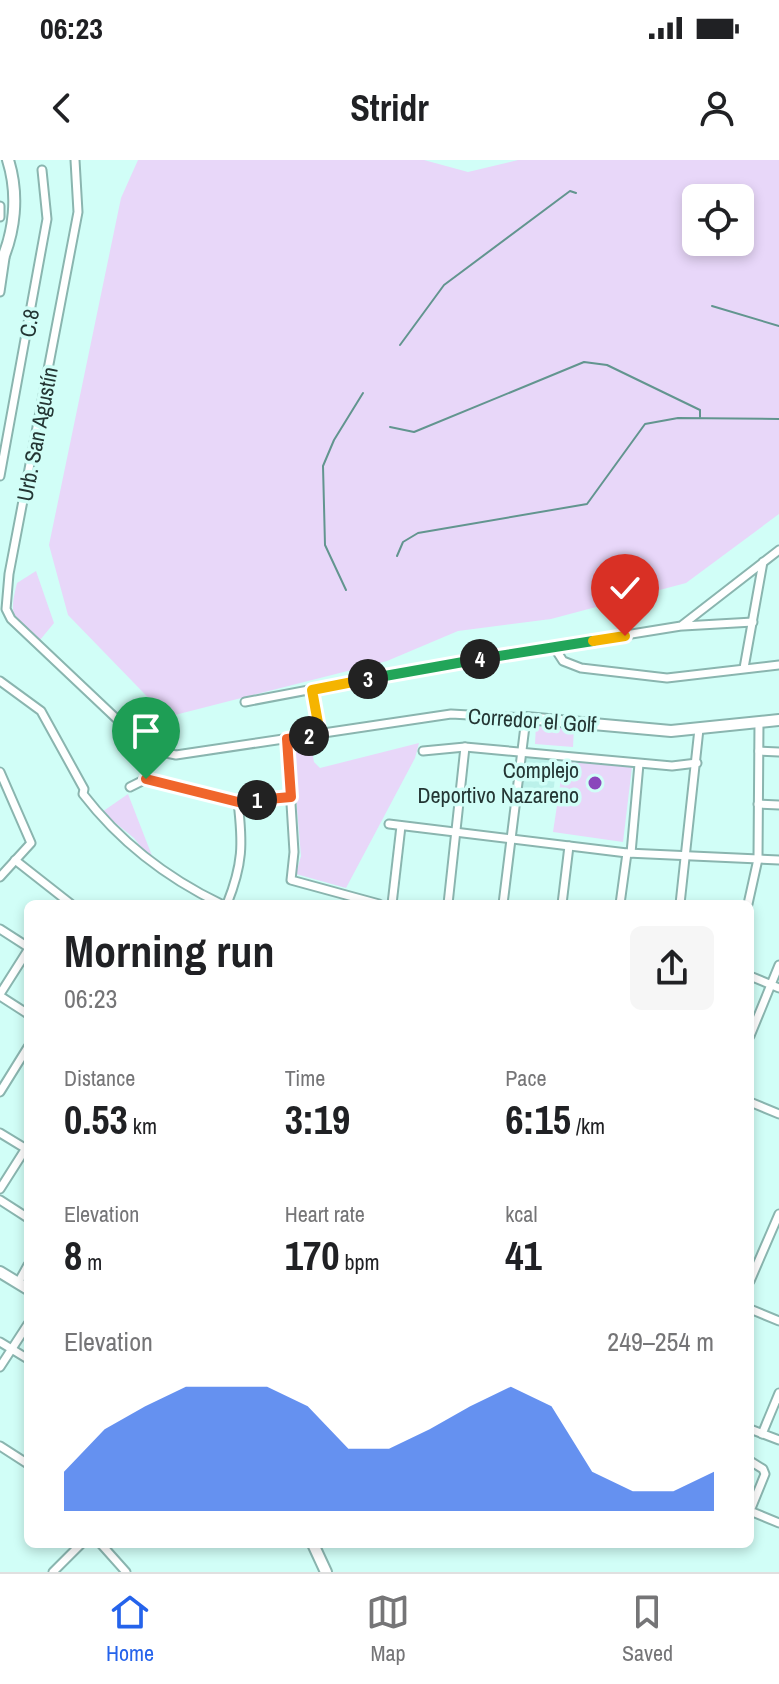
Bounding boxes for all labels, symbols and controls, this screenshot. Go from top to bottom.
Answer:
text: 06:23 [40,8,103,48]
text: Stridr [350,84,429,132]
icon: back [40,86,84,130]
icon: person [695,86,739,130]
map controls [682,184,754,256]
button: locate [682,184,754,256]
street label: C.8 [12,307,46,339]
street label: Urb. San Agustín [9,364,65,504]
pin [591,554,659,636]
icon: check [603,566,647,610]
pin: 4 [460,639,500,679]
text: 4 [475,644,485,674]
pin: 3 [348,659,388,699]
text: 3 [363,664,373,694]
pin [112,697,180,779]
street label: Corredor el Golf [467,701,598,740]
icon: arrive [124,709,168,753]
pin: 2 [289,716,329,756]
text: 2 [304,721,314,751]
place label: Complejo Deportivo Nazareno [418,755,579,810]
marker: Complejo Deportivo Nazareno [586,774,604,792]
pin: 1 [237,780,277,820]
text: 1 [252,785,262,815]
text: Morning run [64,921,274,981]
button: share [630,926,714,1010]
text: 06:23 [64,981,117,1016]
text: Distance [64,1063,135,1093]
text: Time [285,1063,325,1093]
text: Pace [505,1063,546,1093]
text: 0.53 [64,1093,128,1146]
text: 3:19 [285,1093,350,1146]
text: 6:15 [505,1093,571,1146]
text: km [128,1111,157,1141]
text: /km [571,1111,605,1141]
text: Elevation [64,1199,139,1229]
text: Heart rate [285,1199,365,1229]
text: kcal [505,1199,537,1229]
text: 8 [64,1229,82,1282]
text: 170 [285,1229,339,1282]
text: 41 [505,1229,542,1282]
text: m [82,1247,102,1277]
text: bpm [339,1247,380,1277]
text: Elevation [64,1324,153,1359]
text: 249–254 m [607,1324,714,1359]
tab: Home [106,1590,154,1668]
tab: Map [366,1590,410,1668]
tab: Saved [622,1590,673,1668]

